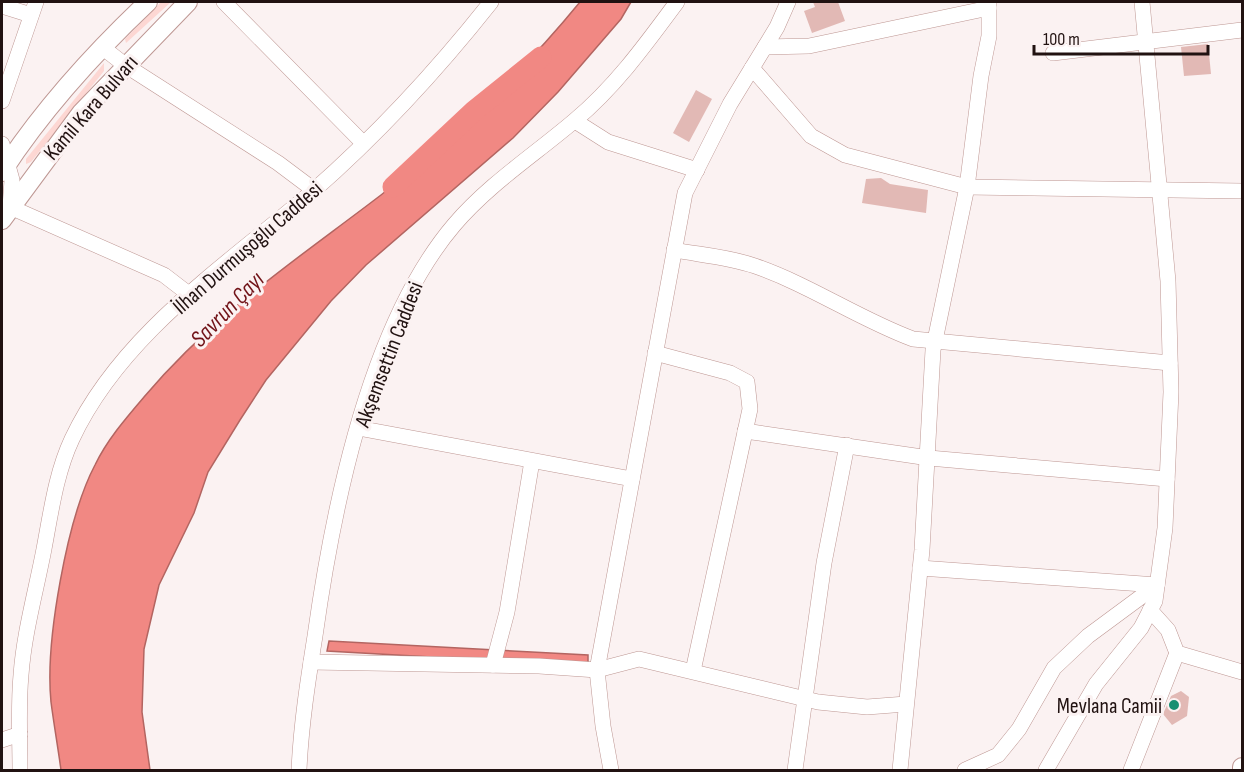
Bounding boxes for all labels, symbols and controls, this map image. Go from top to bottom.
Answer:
scale bar [1034,18,1208,56]
text: 100 m [1043,29,1080,50]
street label: Kamil Kara Bulvarı [38,50,144,166]
street label: İlhan Durmuşoğlu Caddesi [168,176,328,320]
water label: Savrun Çayı [184,265,271,353]
street label: Akşemsettin Caddesi [349,278,430,432]
place label: Mevlana Camii [1057,693,1162,720]
marker: Mevlana Camii [1167,698,1181,712]

